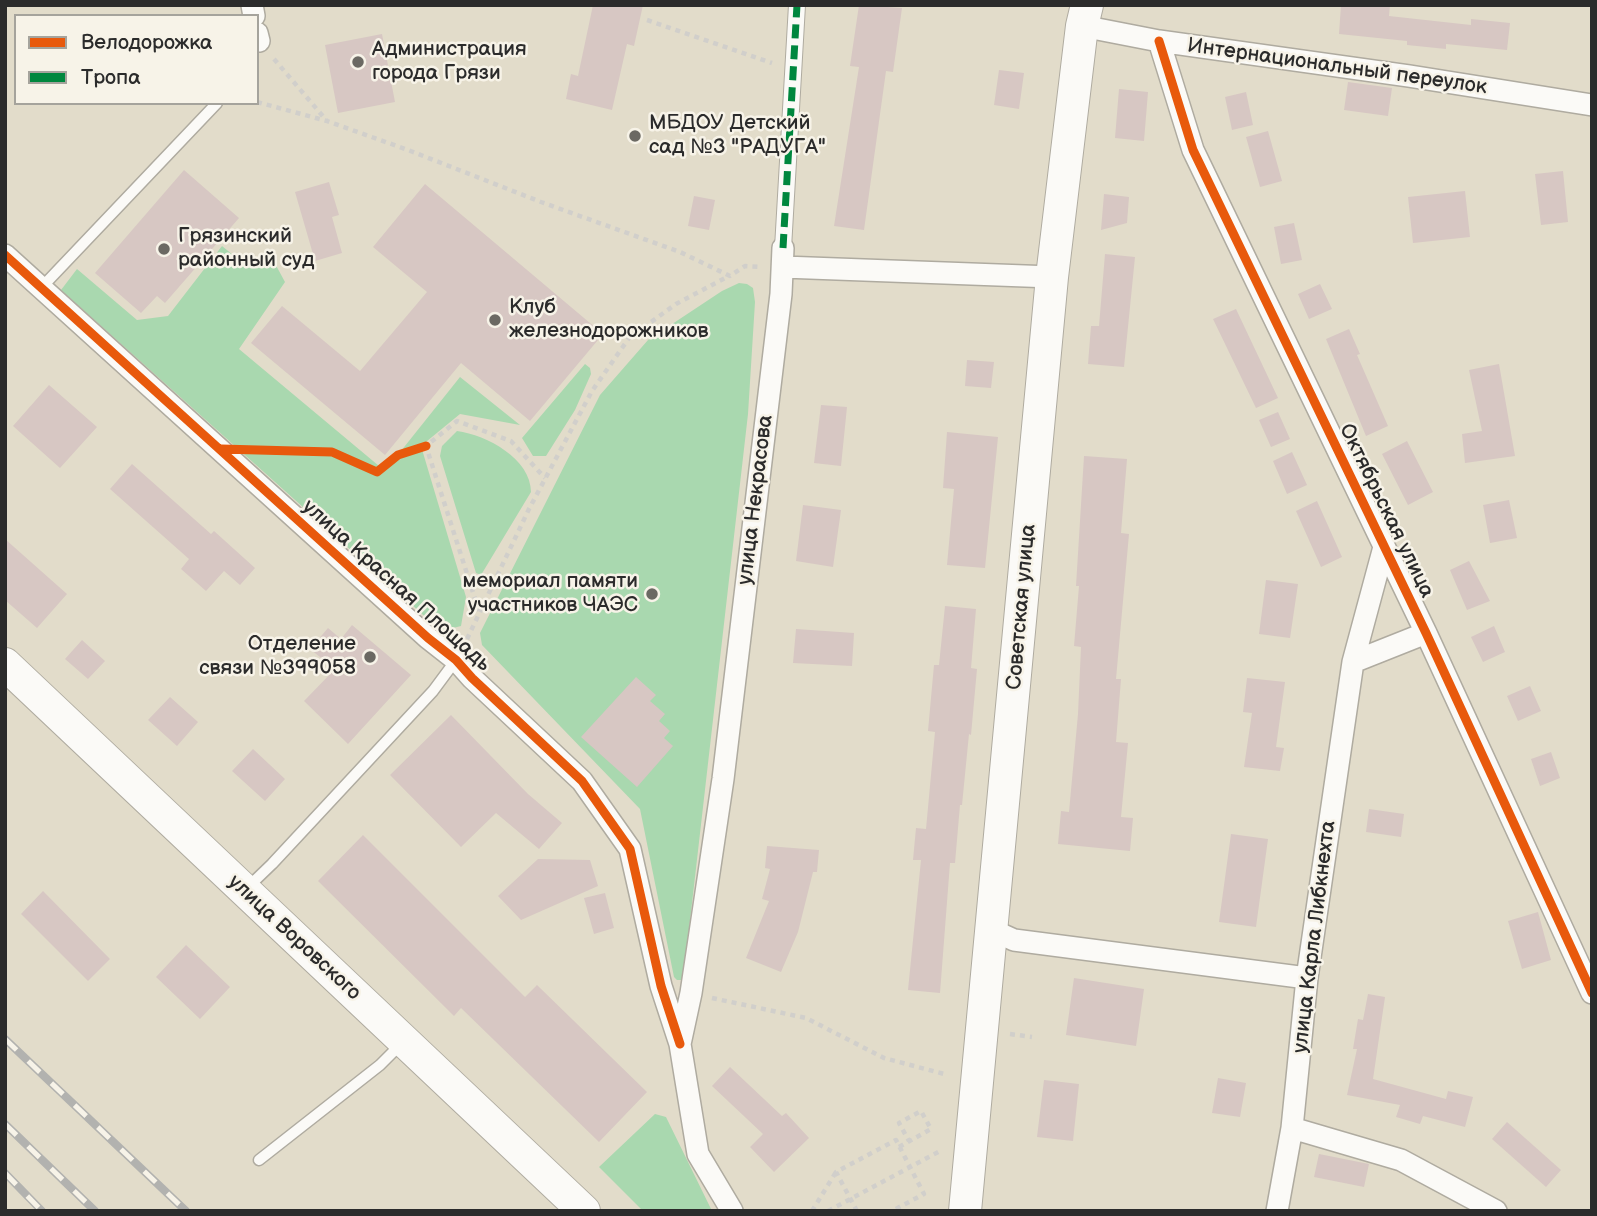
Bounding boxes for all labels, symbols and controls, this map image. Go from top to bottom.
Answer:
legend [14,14,259,105]
text: Велодорожка [81,30,212,55]
street label: Интернациональный переулок [1185,33,1489,101]
place label: Администрация города Грязи [372,37,527,87]
marker: Администрация города Грязи [350,54,366,70]
text: Тропа [81,65,141,90]
place label: МБДОУ Детский сад №3 "РАДУГА" [649,111,826,161]
marker: МБДОУ Детский сад №3 "РАДУГА" [627,128,643,144]
place label: Грязинский районный суд [178,224,314,274]
marker: Грязинский районный суд [156,241,172,257]
place label: Клуб железнодорожников [509,295,708,345]
marker: Клуб железнодорожников [487,312,503,328]
street label: улица Некрасова [733,414,779,586]
street label: Октябрьская улица [1333,420,1439,602]
street label: улица Красная Площадь [297,495,495,677]
street label: Советская улица [1002,523,1042,691]
place label: мемориал памяти участников ЧАЭС [463,569,638,619]
marker: мемориал памяти участников ЧАЭС [644,586,660,602]
place label: Отделение связи №399058 [199,632,356,682]
marker: Отделение связи №399058 [362,649,378,665]
street label: улица Карла Либкнехта [1288,819,1342,1055]
street label: улица Воровского [222,870,366,1006]

